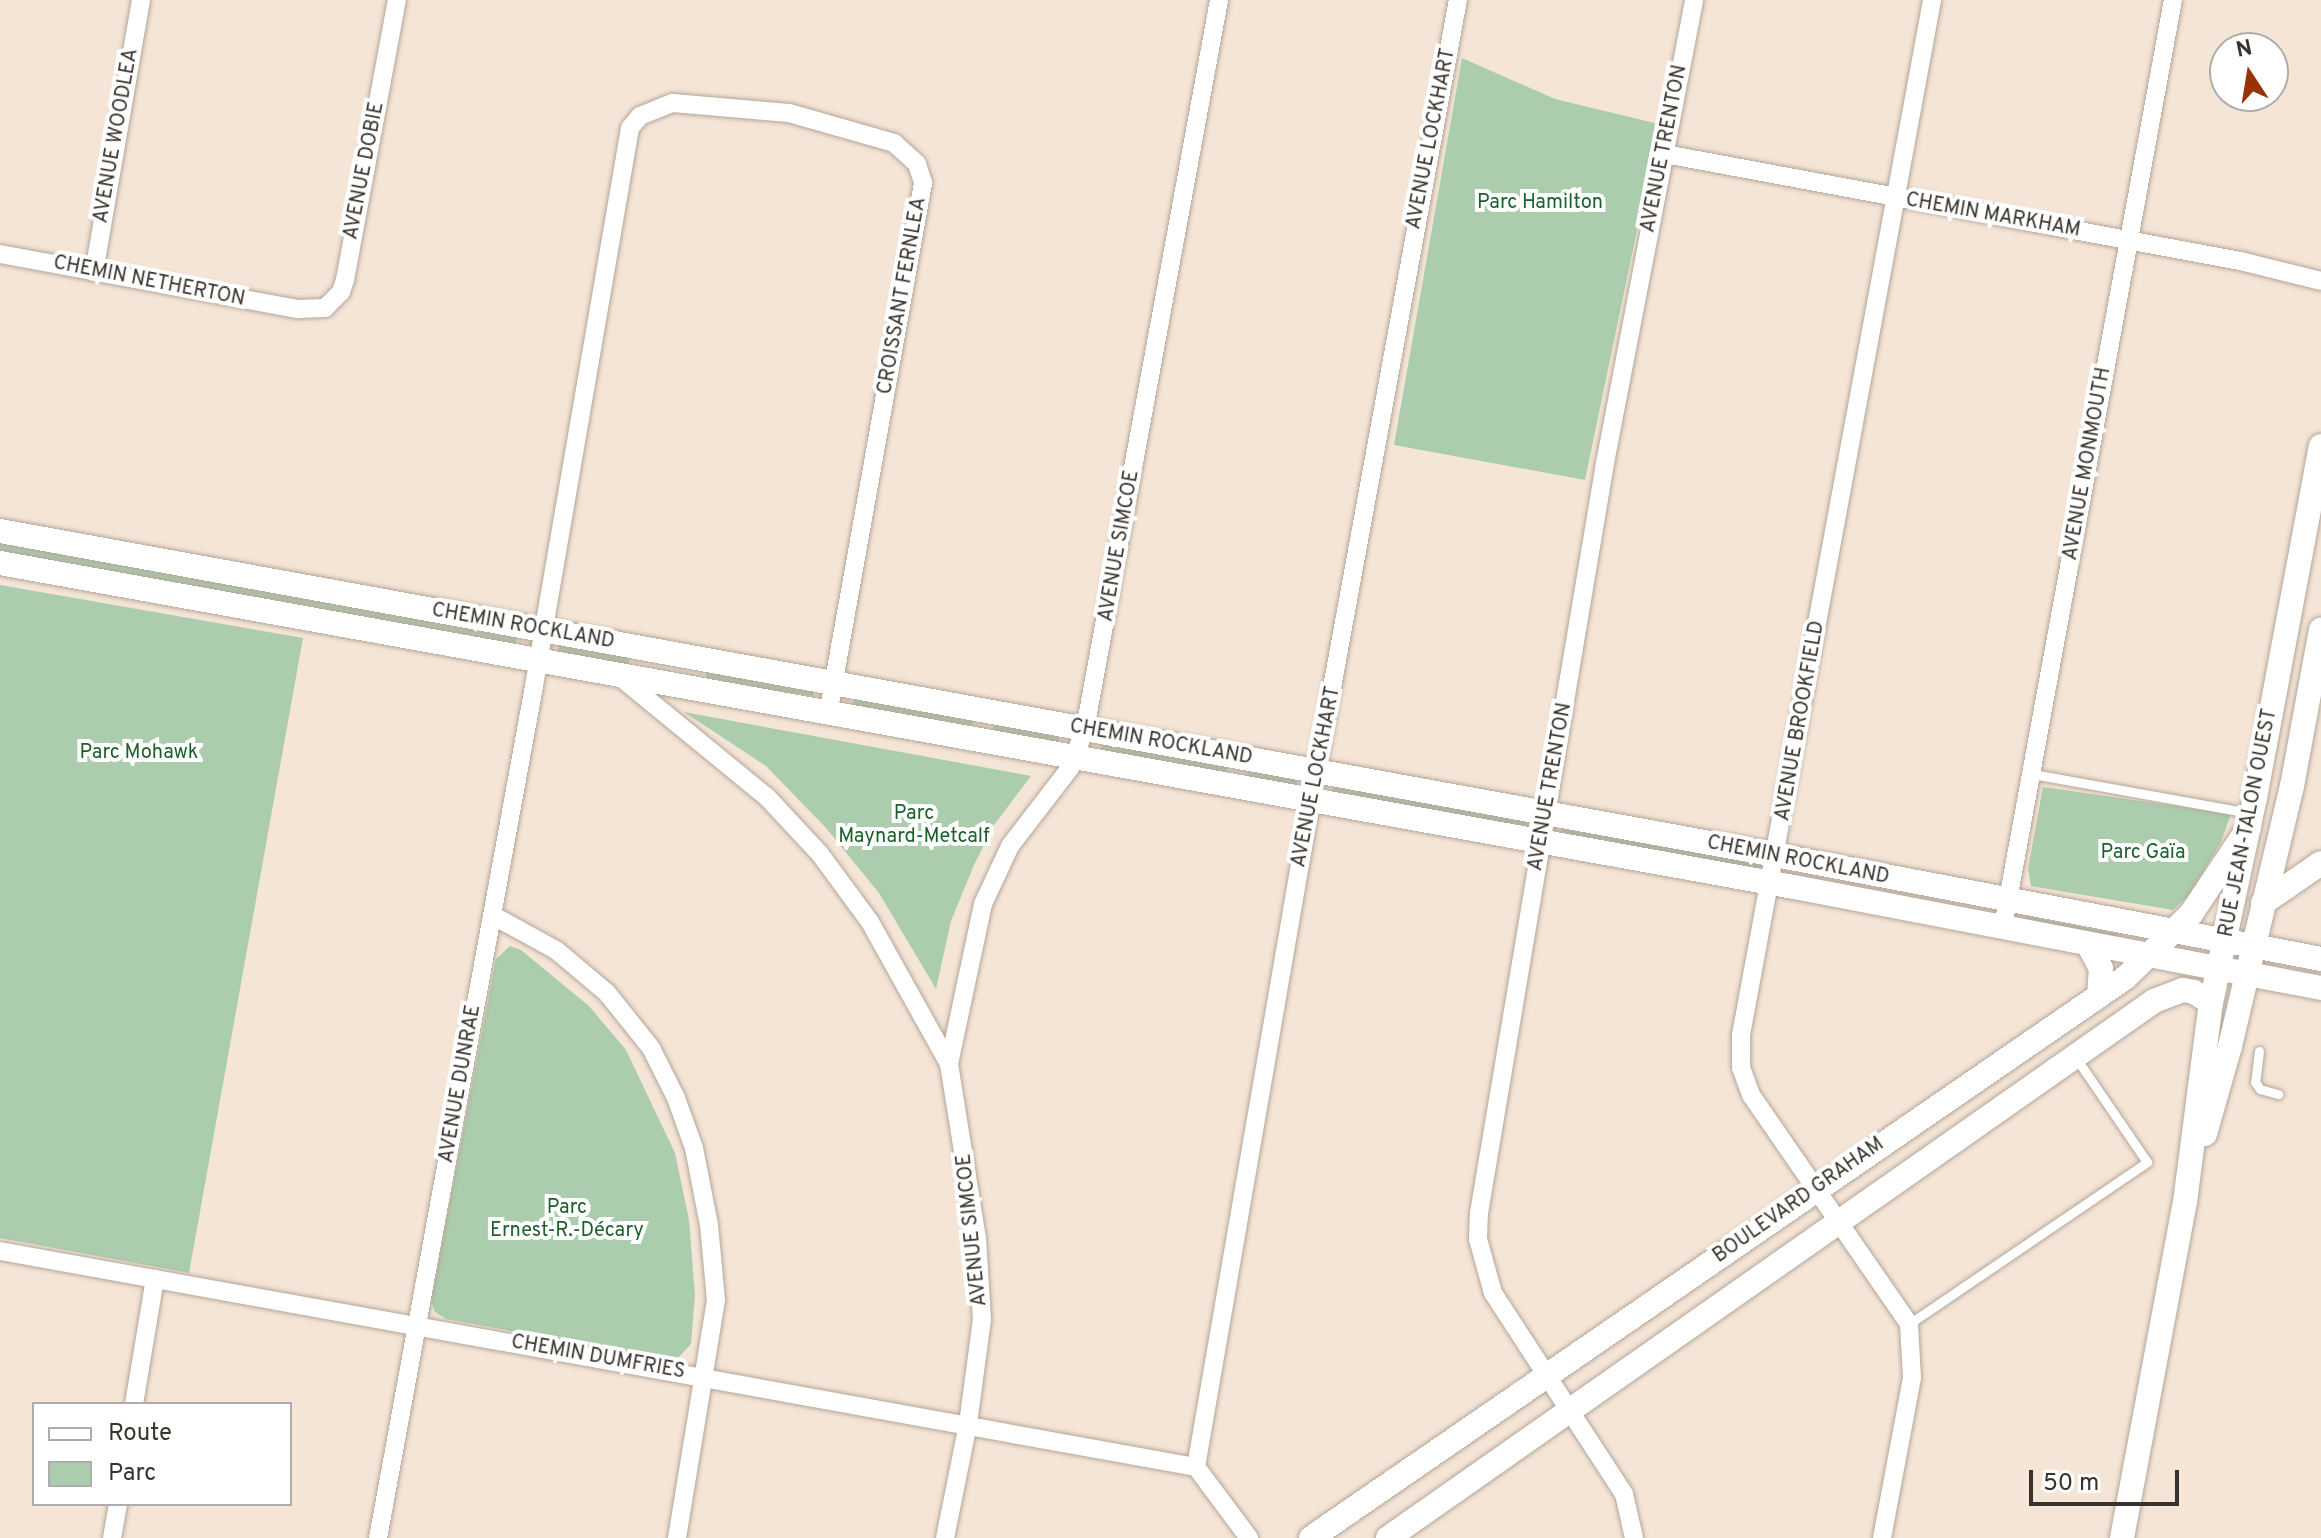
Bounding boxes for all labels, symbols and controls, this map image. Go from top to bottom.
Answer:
north arrow [2209,32,2289,112]
text: N [2234,35,2255,65]
street label: AVENUE LOCKHART [1403,46,1461,232]
street label: AVENUE WOODLEA [90,47,144,225]
street label: AVENUE TRENTON [1637,63,1693,235]
street label: AVENUE DOBIE [340,100,390,242]
street label: CHEMIN MARKHAM [1904,189,2082,243]
park label: Parc Hamilton [1477,191,1603,215]
street label: CROISSANT FERNLEA [874,195,932,397]
street label: CHEMIN NETHERTON [51,252,247,312]
street label: AVENUE MONMOUTH [2059,366,2117,562]
street label: AVENUE SIMCOE [1095,468,1145,624]
street label: CHEMIN ROCKLAND [430,599,616,655]
street label: AVENUE BROOKFIELD [1772,619,1830,823]
street label: AVENUE LOCKHART [1288,684,1346,870]
street label: AVENUE TRENTON [1524,701,1578,873]
street label: RUE JEAN-TALON OUEST [2215,707,2283,939]
street label: CHEMIN ROCKLAND [1068,715,1254,771]
park label: Parc Mohawk [80,741,198,765]
park label: Parc Maynard-Metcalf [838,803,990,850]
street label: CHEMIN ROCKLAND [1705,832,1891,890]
park label: Parc Gaïa [2101,841,2185,865]
street label: AVENUE DUNRAE [435,1003,487,1165]
street label: BOULEVARD GRAHAM [1709,1133,1889,1269]
street label: AVENUE SIMCOE [953,1152,993,1308]
park label: Parc Ernest-R.-Décary [490,1197,644,1244]
street label: CHEMIN DUMFRIES [509,1331,687,1385]
legend [32,1402,292,1506]
text: Route [108,1419,172,1449]
scale bar [2033,1454,2183,1504]
text: Parc [108,1459,156,1489]
text: 50 m [2043,1469,2099,1499]

